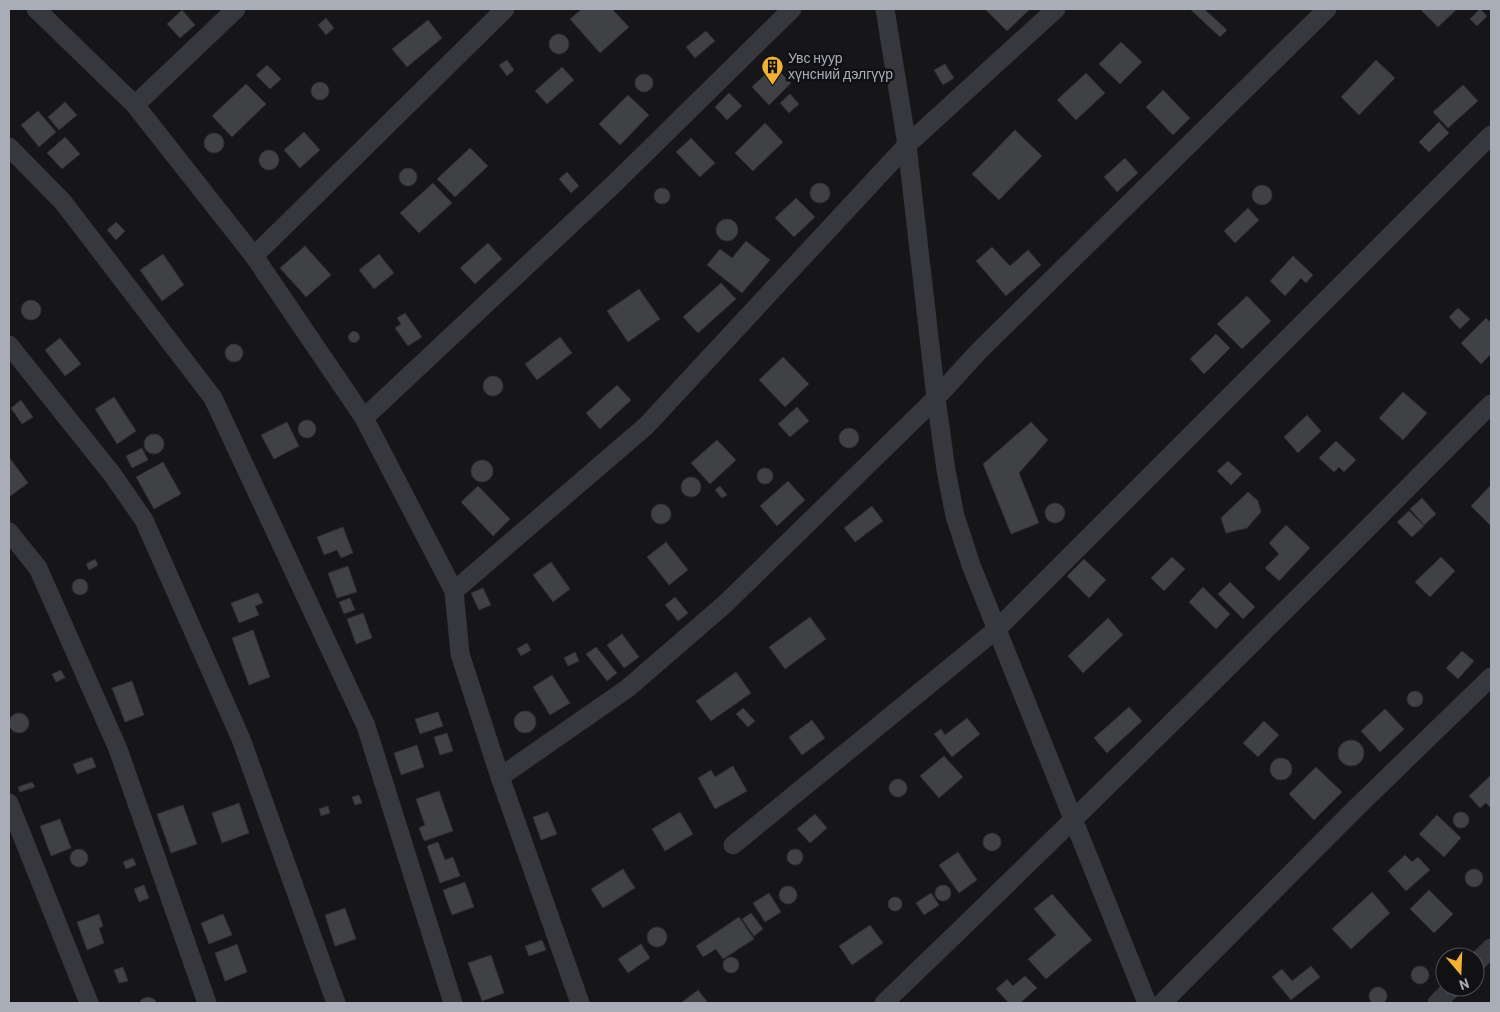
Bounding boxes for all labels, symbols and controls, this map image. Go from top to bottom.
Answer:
place label: Увс нуур хүнсний дэлгүүр [788,49,893,82]
building icon: Увс нуур хүнсний дэлгүүр [760,54,784,85]
north arrow [1435,947,1485,997]
text: N [1457,975,1472,994]

